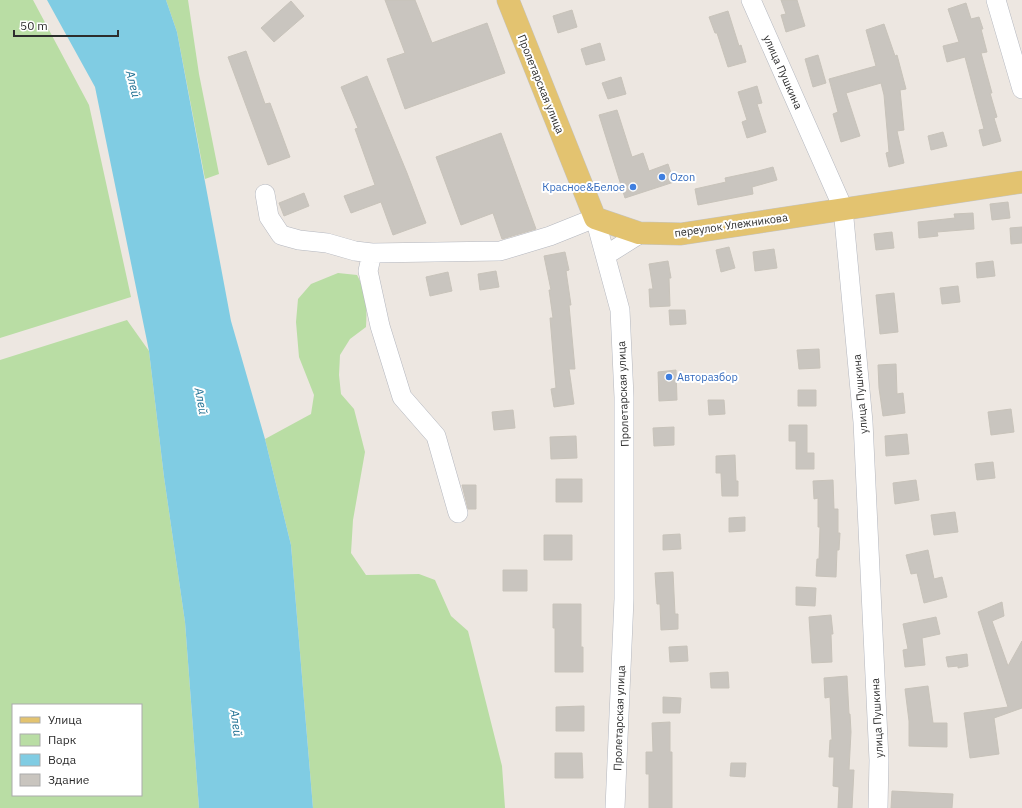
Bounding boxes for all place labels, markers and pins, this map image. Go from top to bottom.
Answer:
place label: Ozon [670,170,695,184]
marker: Ozon [657,172,667,182]
place label: Красное&Белое [542,180,625,194]
marker: Красное&Белое [628,182,638,192]
place label: Авторазбор [677,370,738,384]
marker: Авторазбор [664,372,674,382]

